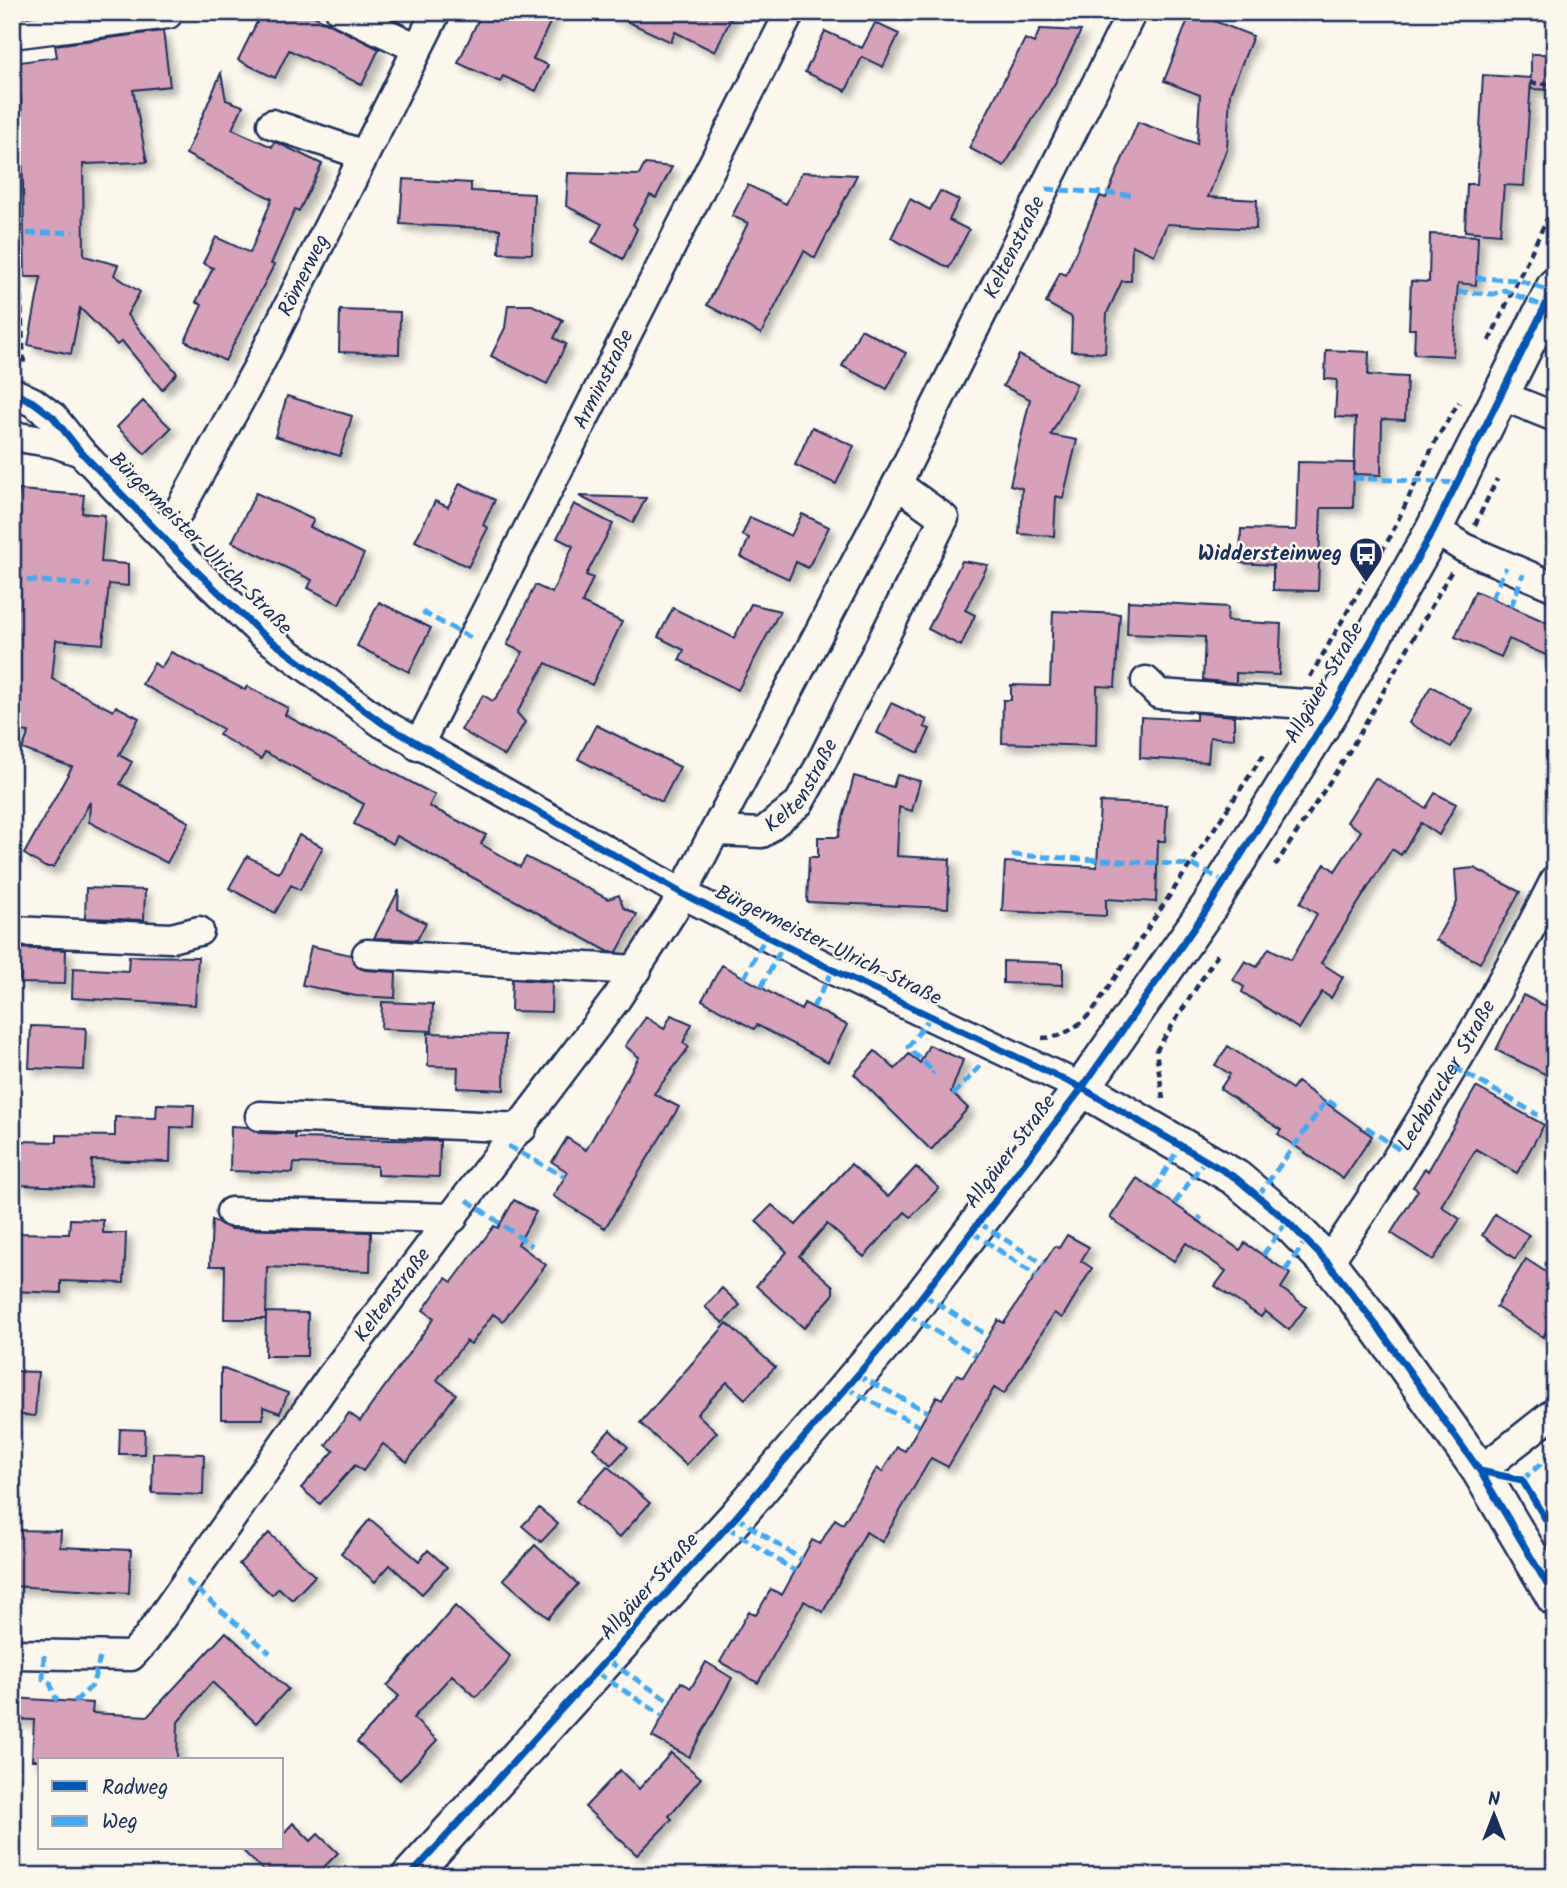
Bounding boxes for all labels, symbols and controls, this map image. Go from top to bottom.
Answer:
street label: Keltenstraße [975,190,1055,305]
street label: Römerweg [269,229,338,322]
street label: Arminstraße [565,323,643,435]
street label: Bürgermeister-Ulrich-Straße [100,444,300,644]
bus stop icon: Widdersteinweg [1347,535,1385,584]
place label: Widdersteinweg [1198,538,1342,571]
street label: Allgäuer Straße [1277,616,1373,750]
street label: Keltenstraße [757,732,847,841]
street label: Bürgermeister-Ulrich-Straße [709,877,948,1016]
street label: Lechbrucker Straße [1389,993,1505,1158]
street label: Allgäuer Straße [957,1087,1065,1216]
street label: Keltenstraße [346,1240,440,1350]
street label: Allgäuer Straße [592,1525,708,1648]
legend [38,1758,284,1850]
text: Radweg [102,1772,168,1805]
north arrow [1458,1780,1528,1850]
text: N [1488,1785,1500,1815]
text: Weg [102,1806,138,1839]

